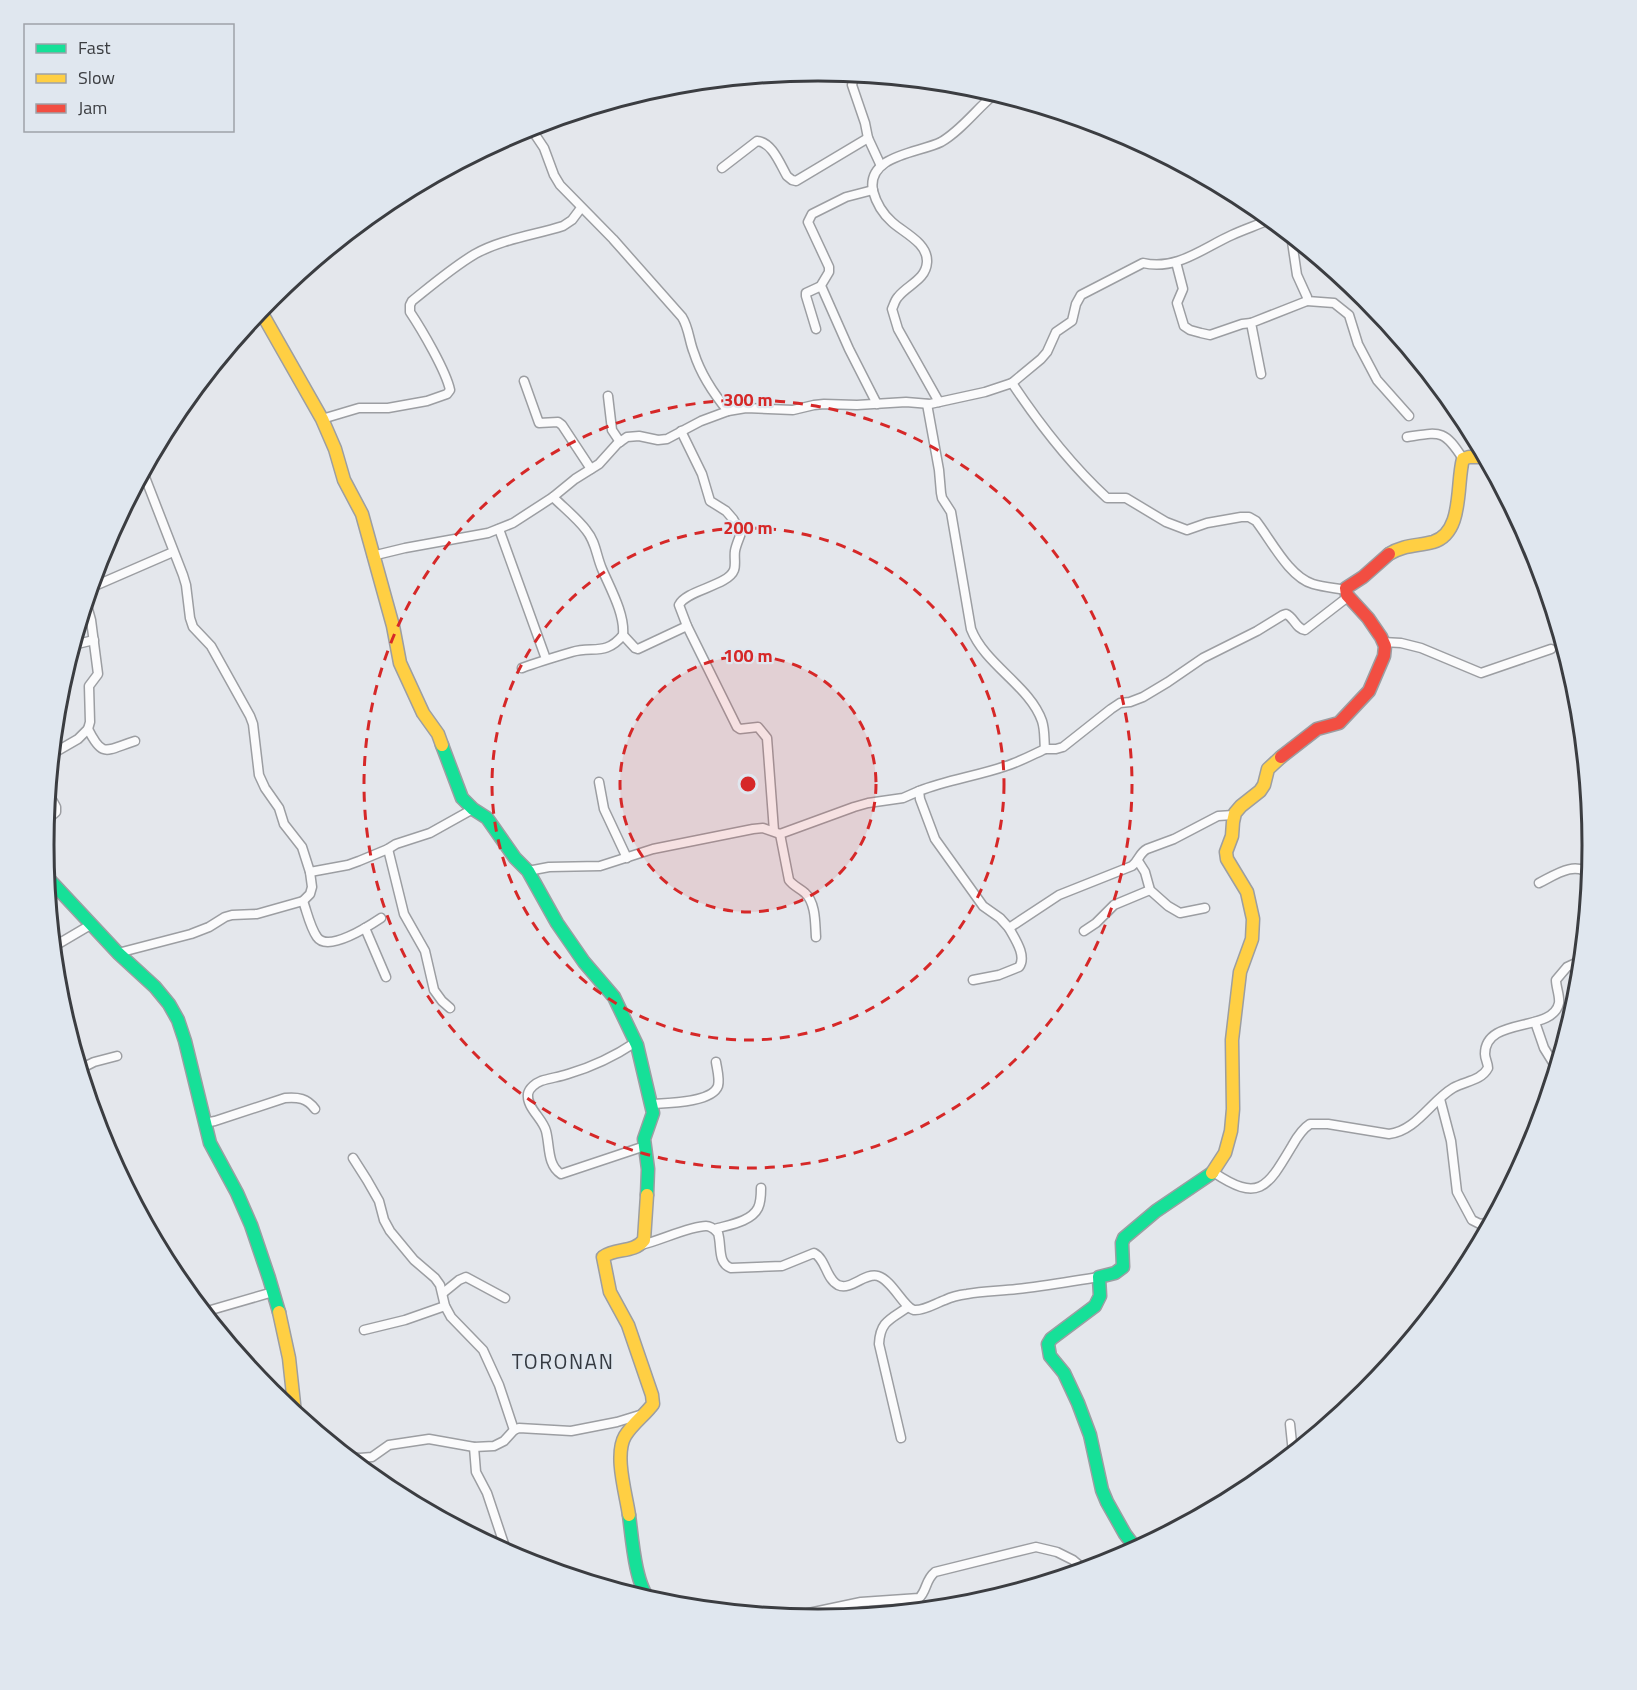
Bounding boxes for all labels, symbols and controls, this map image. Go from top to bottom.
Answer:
legend [24,24,234,132]
text: Fast [78,34,111,61]
text: Slow [78,64,115,91]
text: Jam [78,94,107,121]
text: 300 m [723,386,773,413]
text: 200 m [723,514,773,541]
text: 100 m [723,642,773,669]
centre of rings [738,774,758,794]
district label: TORONAN [512,1345,614,1377]

